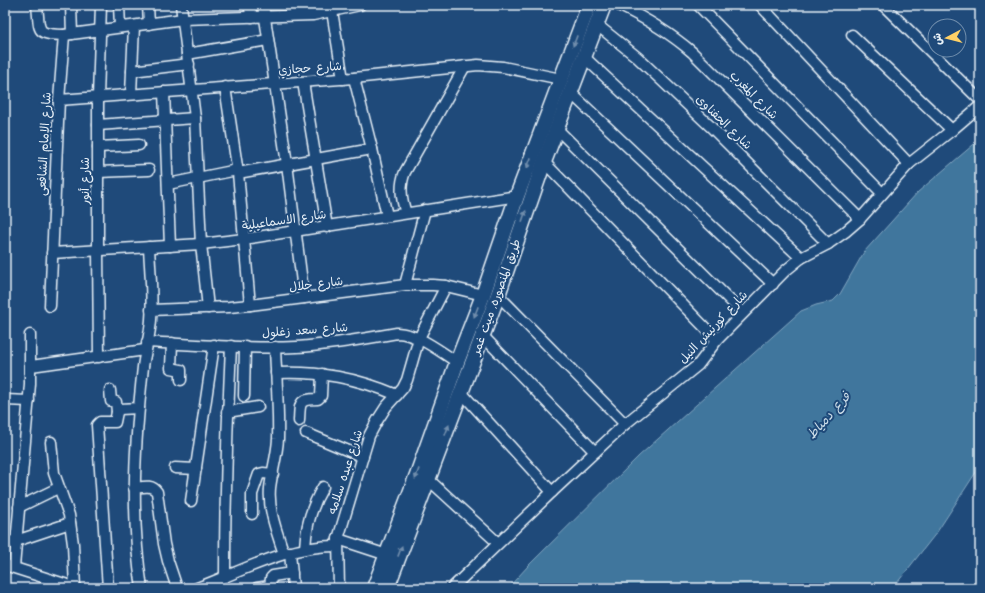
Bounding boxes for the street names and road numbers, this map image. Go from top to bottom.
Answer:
street label: شارع حجازي [278,58,342,79]
street label: شارع المغرب [726,67,782,123]
street label: شارع الحفناوى [692,91,756,154]
street label: شارع الإمام الشافعى [33,92,56,196]
street label: شارع أنور [77,157,94,206]
street label: شارع الاسماعيلية [241,206,327,235]
street label: طريق المنصوره, ميت غمر [467,237,525,359]
street label: شارع جلال [288,273,344,296]
street label: شارع كورنيش النيل [675,287,752,368]
street label: شارع سعد زغلول [262,319,349,342]
street label: شارع عبده سلامه [324,428,367,517]

